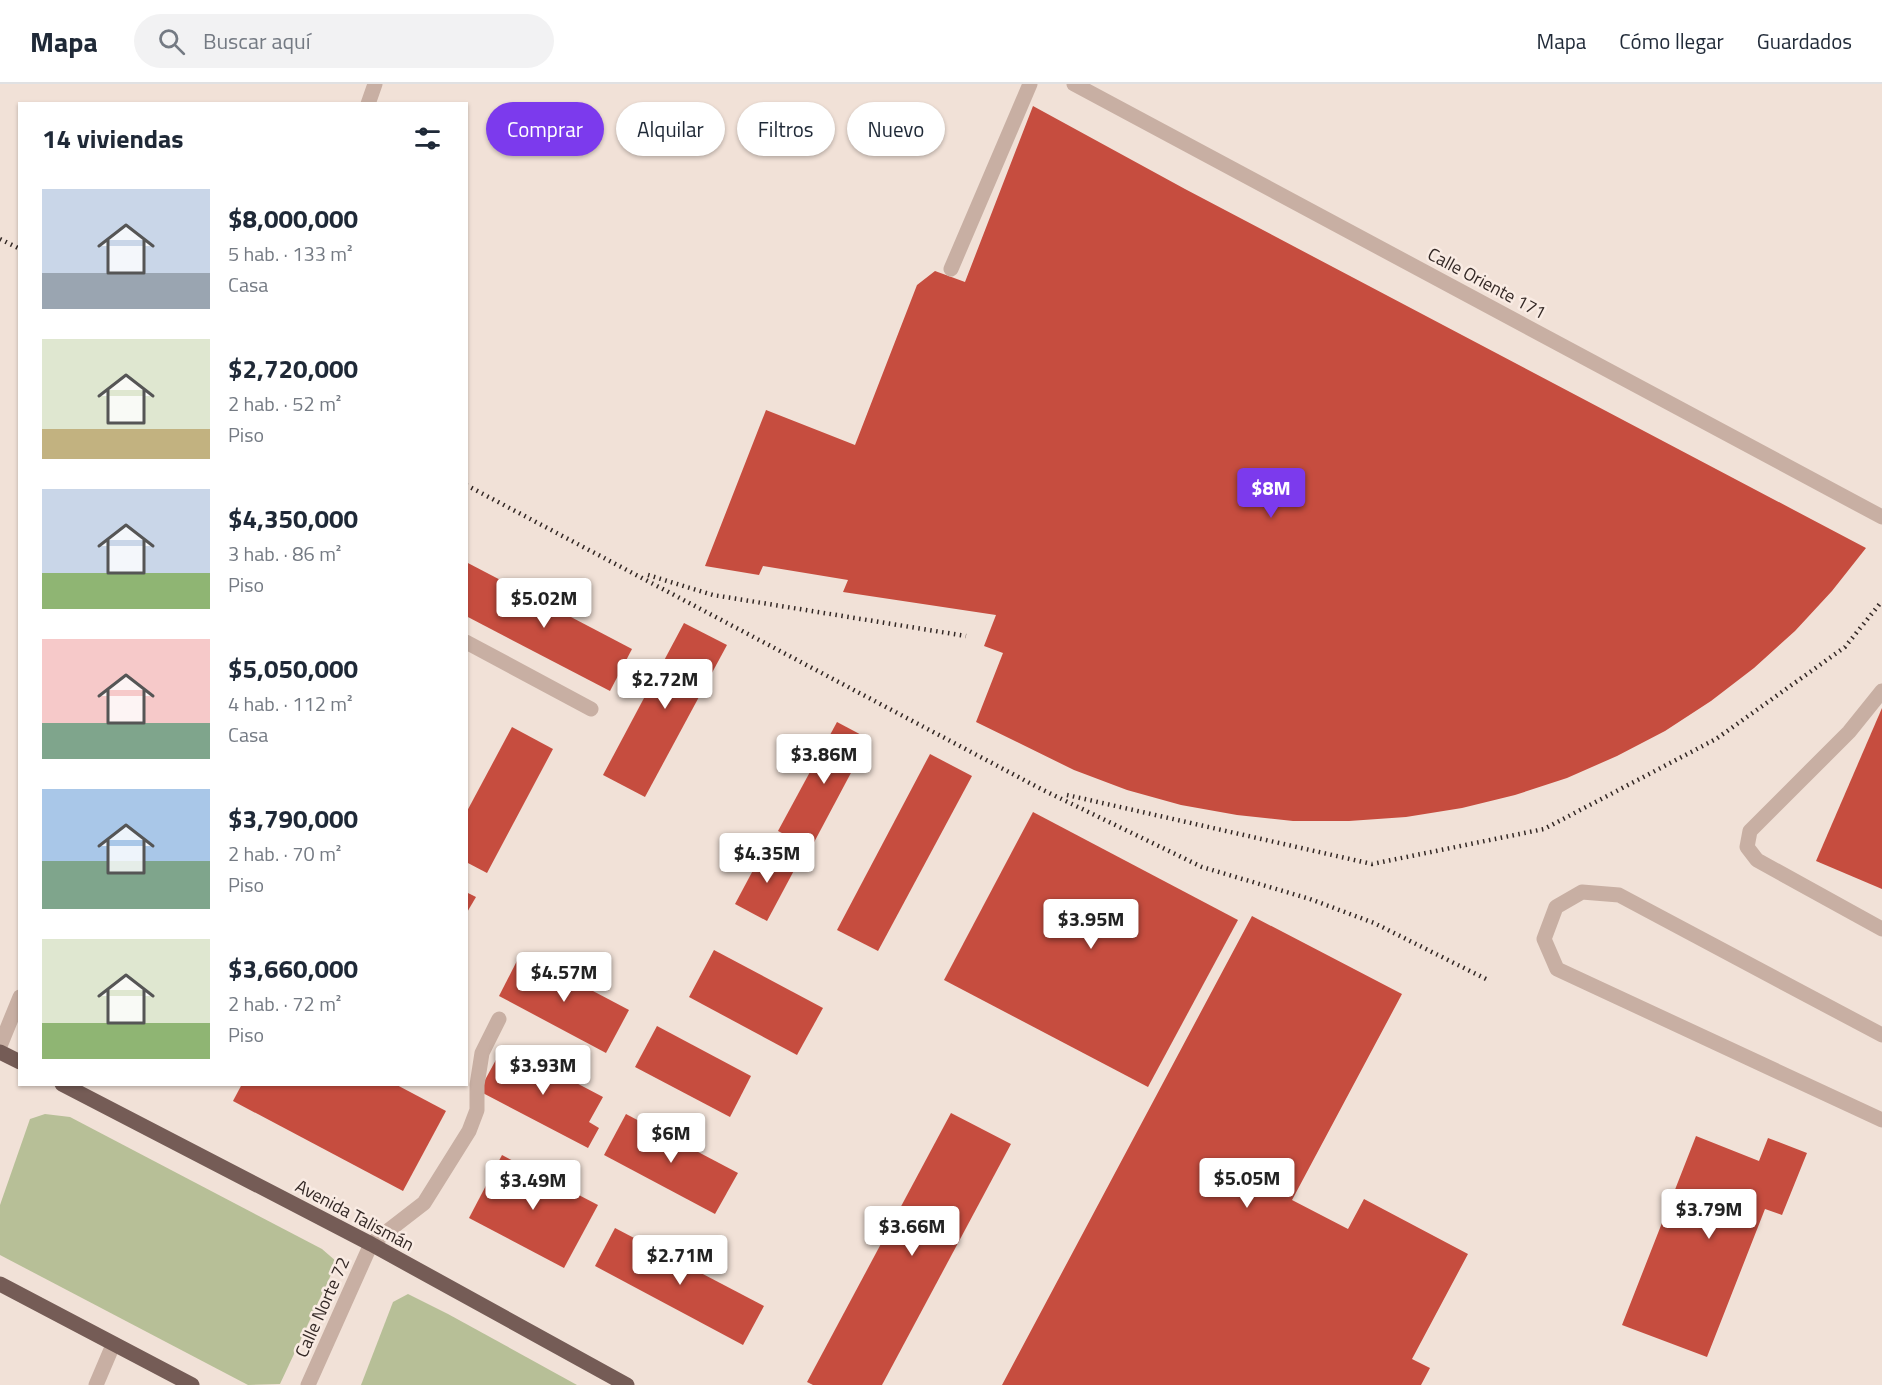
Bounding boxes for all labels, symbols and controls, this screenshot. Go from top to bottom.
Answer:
search box [134,14,554,68]
text: Mapa [30,20,98,63]
text: Buscar aquí [203,24,311,58]
icon: search [155,25,188,58]
text: Mapa [1537,25,1586,57]
text: Cómo llegar [1619,25,1724,57]
text: Guardados [1757,25,1852,57]
chip: Comprar [486,102,604,156]
chip: Alquilar [616,102,725,156]
chip: Filtros [737,102,835,156]
chip: Nuevo [847,102,945,156]
text: 14 viviendas [42,119,184,158]
icon: filters [411,122,444,155]
text: $8,000,000 [228,199,358,238]
icon: home [90,213,162,285]
text: 5 hab. · 133 m² [228,238,353,269]
street label: Calle Oriente 171 [1423,240,1551,326]
text: Casa [228,269,268,300]
text: $2,720,000 [228,349,358,388]
icon: home [90,363,162,435]
text: 2 hab. · 52 m² [228,388,341,419]
text: Piso [228,419,264,450]
pin: $8M [1242,468,1300,519]
text: $8M [1251,472,1291,503]
text: $4,350,000 [228,499,358,538]
icon: home [90,513,162,585]
text: 3 hab. · 86 m² [228,538,341,569]
text: Piso [228,569,264,600]
pin: $5.02M [495,578,593,629]
text: $5.02M [510,582,578,613]
text: $5,050,000 [228,649,358,688]
pin: $2.72M [616,659,714,710]
icon: home [90,663,162,735]
text: $2.72M [631,663,699,694]
text: 4 hab. · 112 m² [228,688,353,719]
text: Casa [228,719,268,750]
pin: $3.86M [775,734,873,785]
text: $3.86M [790,738,858,769]
text: $3,790,000 [228,799,358,838]
icon: home [90,813,162,885]
pin: $4.35M [718,833,816,884]
text: $4.35M [733,837,801,868]
text: 2 hab. · 70 m² [228,838,341,869]
text: Piso [228,869,264,900]
pin: $3.95M [1042,899,1140,950]
text: $3.95M [1057,903,1125,934]
text: $3,660,000 [228,949,358,988]
pin: $4.57M [515,952,613,1003]
text: $4.57M [530,956,598,987]
icon: home [90,963,162,1035]
text: 2 hab. · 72 m² [228,988,341,1019]
text: Piso [228,1019,264,1050]
pin: $3.93M [494,1045,592,1096]
text: $3.93M [509,1049,577,1080]
pin: $6M [642,1113,700,1164]
text: $6M [651,1117,691,1148]
pin: $5.05M [1198,1158,1296,1209]
pin: $3.49M [484,1160,582,1211]
text: $5.05M [1213,1162,1281,1193]
text: $3.49M [499,1164,567,1195]
street label: Avenida Talismán [291,1172,419,1258]
pin: $3.79M [1660,1189,1758,1240]
text: $3.79M [1675,1193,1743,1224]
pin: $3.66M [863,1206,961,1257]
text: $3.66M [878,1210,946,1241]
pin: $2.71M [631,1235,729,1286]
text: $2.71M [646,1239,714,1270]
street label: Calle Norte 72 [288,1252,356,1362]

